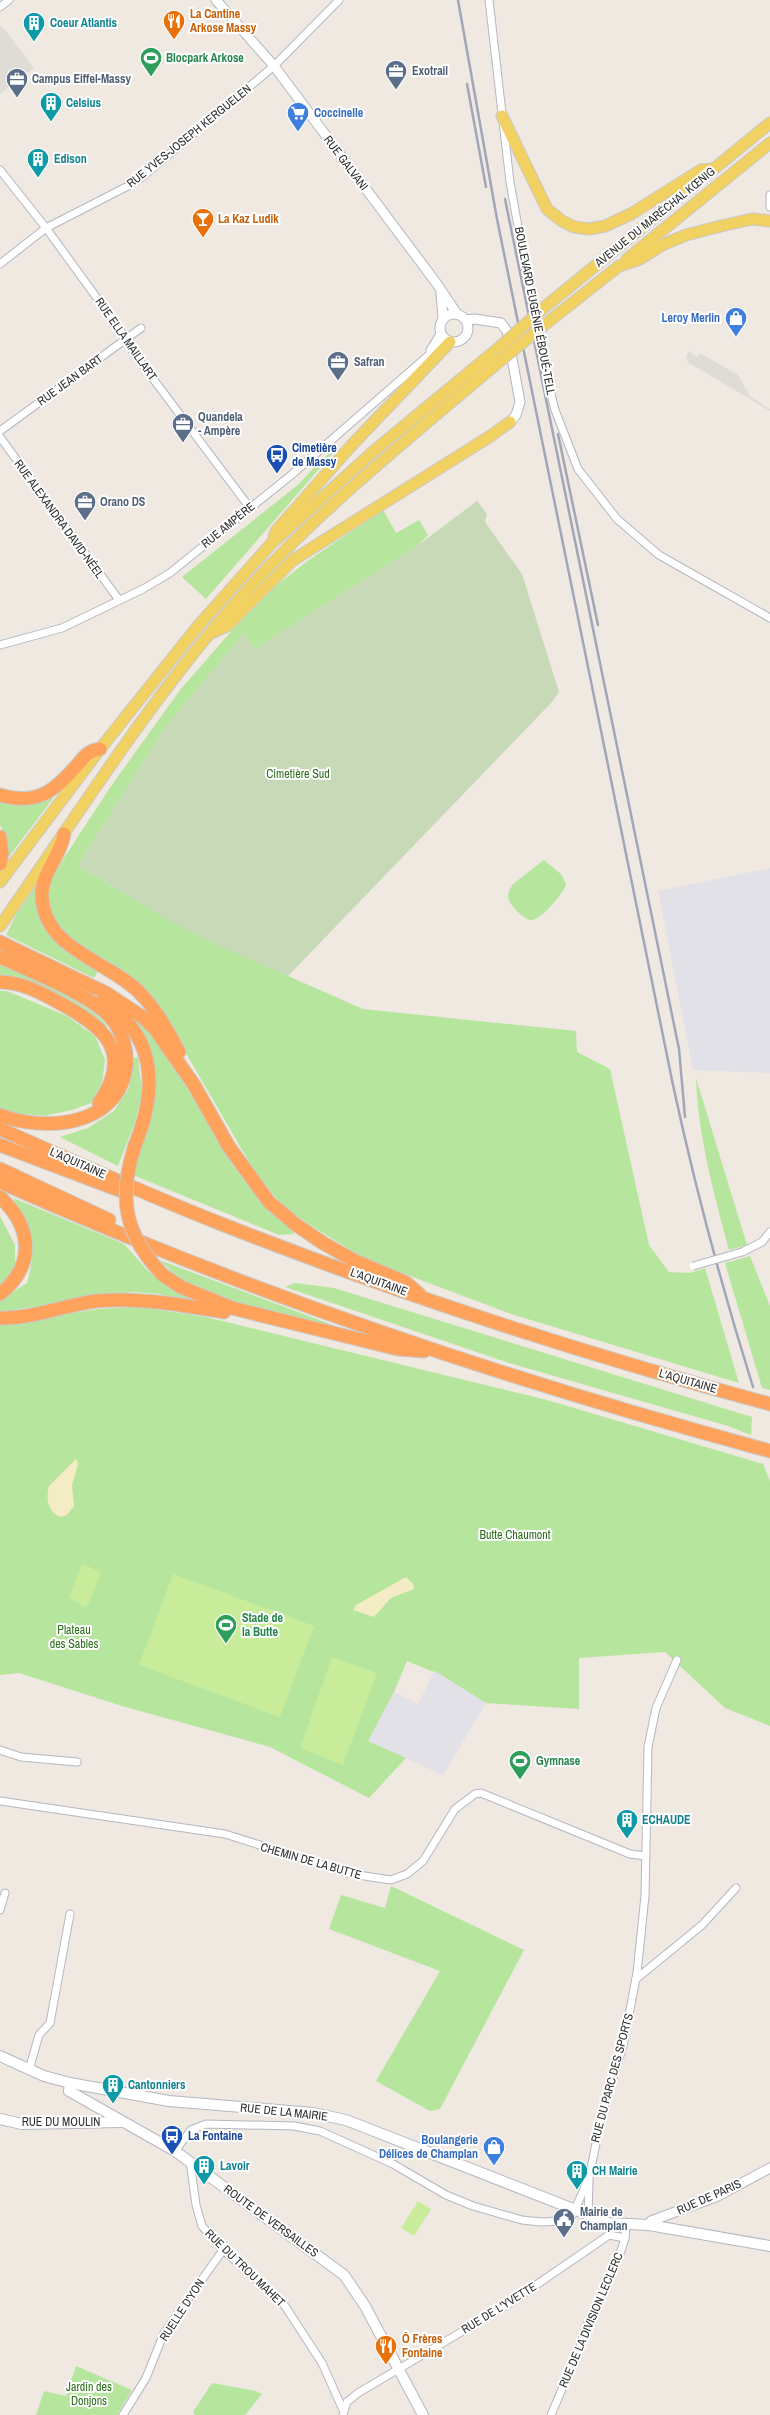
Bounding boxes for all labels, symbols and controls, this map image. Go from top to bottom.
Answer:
place label: La Cantine Arkose Massy [190,6,257,36]
restaurant icon: La Cantine Arkose Massy [161,8,187,41]
building icon: Coeur Atlantis [21,10,47,43]
place label: Coeur Atlantis [50,15,117,31]
sports icon: Blocpark Arkose [138,45,164,78]
place label: Blocpark Arkose [166,50,244,66]
office icon: Exotrail [383,58,409,91]
place label: Exotrail [412,63,448,79]
office icon: Campus Eiffel-Massy [4,66,30,99]
place label: Campus Eiffel-Massy [32,71,132,87]
street label: RUE YVES-JOSEPH KERGUELEN [123,81,255,191]
building icon: Celsius [38,90,64,123]
place label: Celsius [66,95,102,111]
supermarket icon: Coccinelle [285,100,311,133]
place label: Coccinelle [314,105,364,121]
street label: RUE GALVANI [320,132,372,194]
building icon: Edison [25,146,51,179]
place label: Edison [54,151,87,167]
street label: AVENUE DU MARÉCHAL KŒNIG [591,163,718,271]
bar icon: La Kaz Ludik [190,206,216,239]
place label: La Kaz Ludik [218,211,279,227]
street label: BOULEVARD EUGÉNIE ÉBOUÉ-TELL [511,226,559,397]
street label: RUE ELLA MAILLART [91,294,161,384]
shop icon: Leroy Merlin [723,305,749,338]
place label: Leroy Merlin [661,310,720,326]
office icon: Safran [325,349,351,382]
street label: RUE JEAN BART [34,351,106,409]
place label: Safran [354,354,385,370]
place label: Quandela - Ampère [198,409,243,439]
office icon: Quandela - Ampère [170,411,196,444]
place label: Cimetière de Massy [292,440,337,470]
bus stop icon: Cimetière de Massy [264,442,290,475]
street label: RUE ALEXANDRA DAVID-NÉEL [10,456,108,582]
office icon: Orano DS [72,489,98,522]
place label: Orano DS [100,494,146,510]
street label: RUE AMPÈRE [198,498,258,552]
park label: Cimetière Sud [266,766,330,782]
street label: L'AQUITAINE [47,1144,109,1182]
street label: L'AQUITAINE [348,1264,410,1300]
street label: L'AQUITAINE [657,1365,719,1397]
park label: Butte Chaumont [479,1527,551,1543]
place label: Stade de la Butte [242,1610,284,1640]
sports icon: Stade de la Butte [213,1612,239,1645]
park label: Plateau des Sables [50,1622,98,1652]
sports icon: Gymnase [507,1748,533,1781]
place label: Gymnase [536,1753,581,1769]
building icon: ECHAUDE [614,1807,640,1840]
place label: ECHAUDE [642,1812,691,1828]
street label: CHEMIN DE LA BUTTE [259,1839,363,1883]
street label: RUE DU PARC DES SPORTS [587,2011,637,2144]
building icon: Cantonniers [100,2072,126,2105]
place label: Cantonniers [128,2077,186,2093]
street label: RUE DE LA MAIRIE [239,2099,329,2125]
street label: RUE DU MOULIN [22,2114,100,2130]
bus stop icon: La Fontaine [159,2123,185,2156]
place label: La Fontaine [188,2128,243,2144]
place label: Boulangerie Délices de Champlan [379,2132,479,2162]
shop icon: Boulangerie Délices de Champlan [481,2134,507,2167]
building icon: Lavoir [191,2153,217,2186]
place label: Lavoir [220,2158,250,2174]
building icon: CH Mairie [564,2158,590,2191]
place label: CH Mairie [592,2163,638,2179]
street label: RUE DE PARIS [674,2176,744,2218]
street label: ROUTE DE VERSAILLES [220,2181,322,2261]
place label: Mairie de Champlan [580,2204,628,2234]
public building icon: Mairie de Champlan [551,2206,577,2239]
street label: RUE DU TROU MAHET [202,2226,288,2310]
street label: RUE DE LA DIVISION LECLERC [555,2250,627,2390]
street label: RUELLE D'YON [156,2276,208,2344]
street label: RUE DE L'YVETTE [458,2279,540,2337]
place label: Ô Frères Fontaine [402,2331,443,2361]
restaurant icon: Ô Frères Fontaine [373,2333,399,2366]
park label: Jardin des Donjons [66,2379,112,2409]

